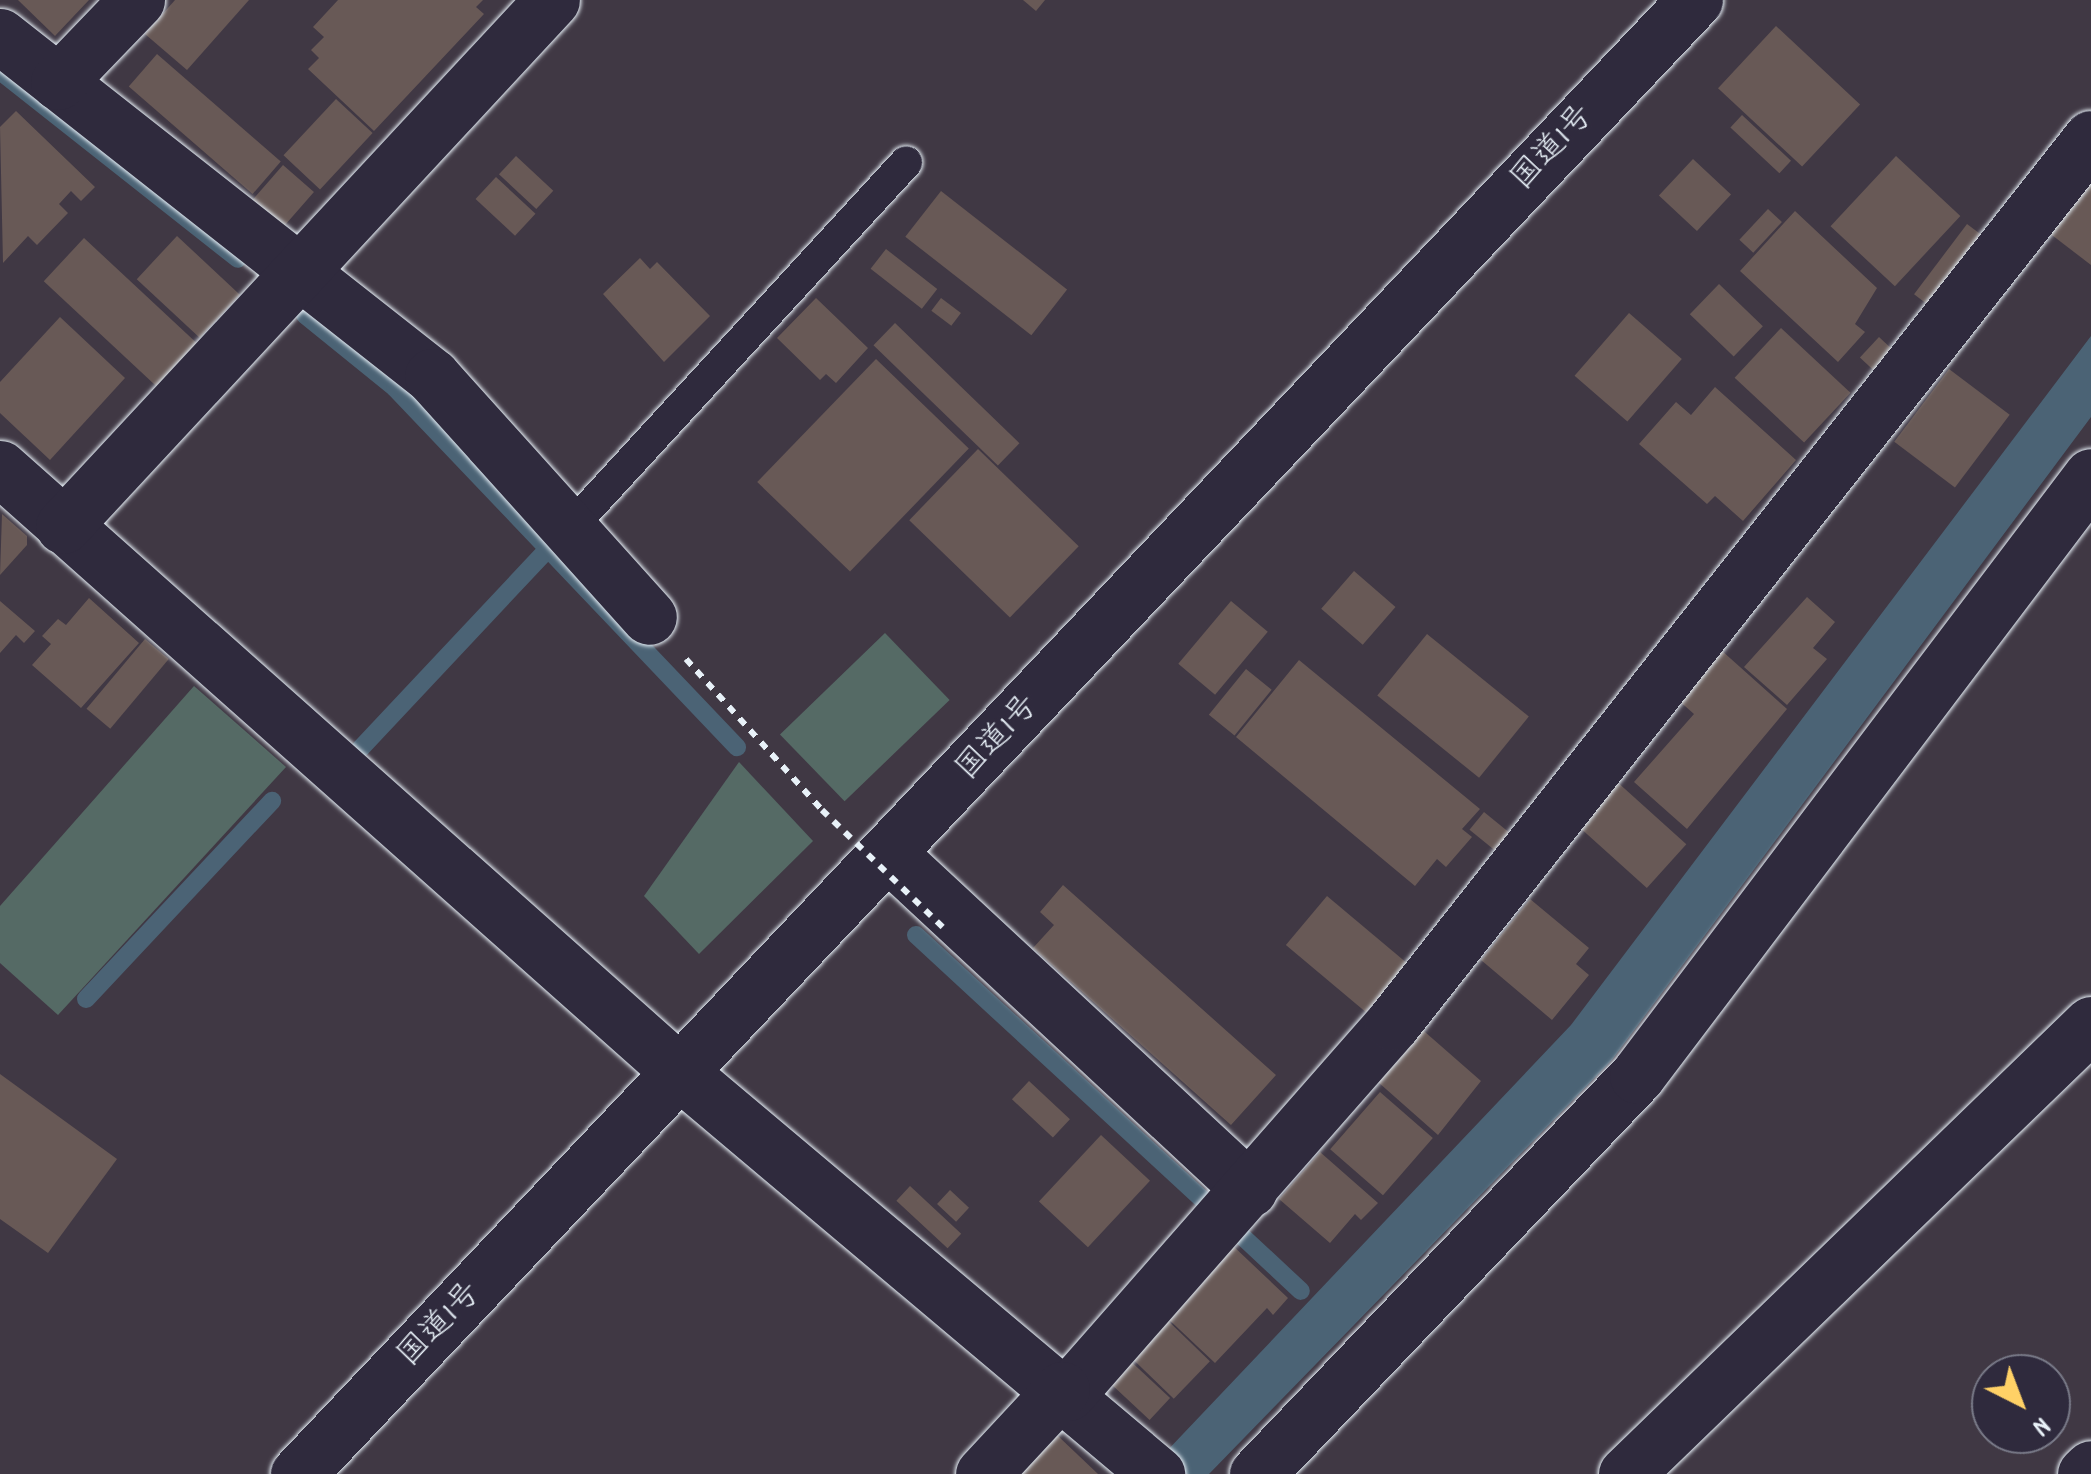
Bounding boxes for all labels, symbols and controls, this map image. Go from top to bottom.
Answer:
street label: 国道1号 [1505,98,1603,200]
street label: 国道1号 [950,688,1048,790]
street label: 国道1号 [391,1276,491,1376]
north arrow [1971,1354,2071,1454]
text: N [2021,1405,2058,1444]

